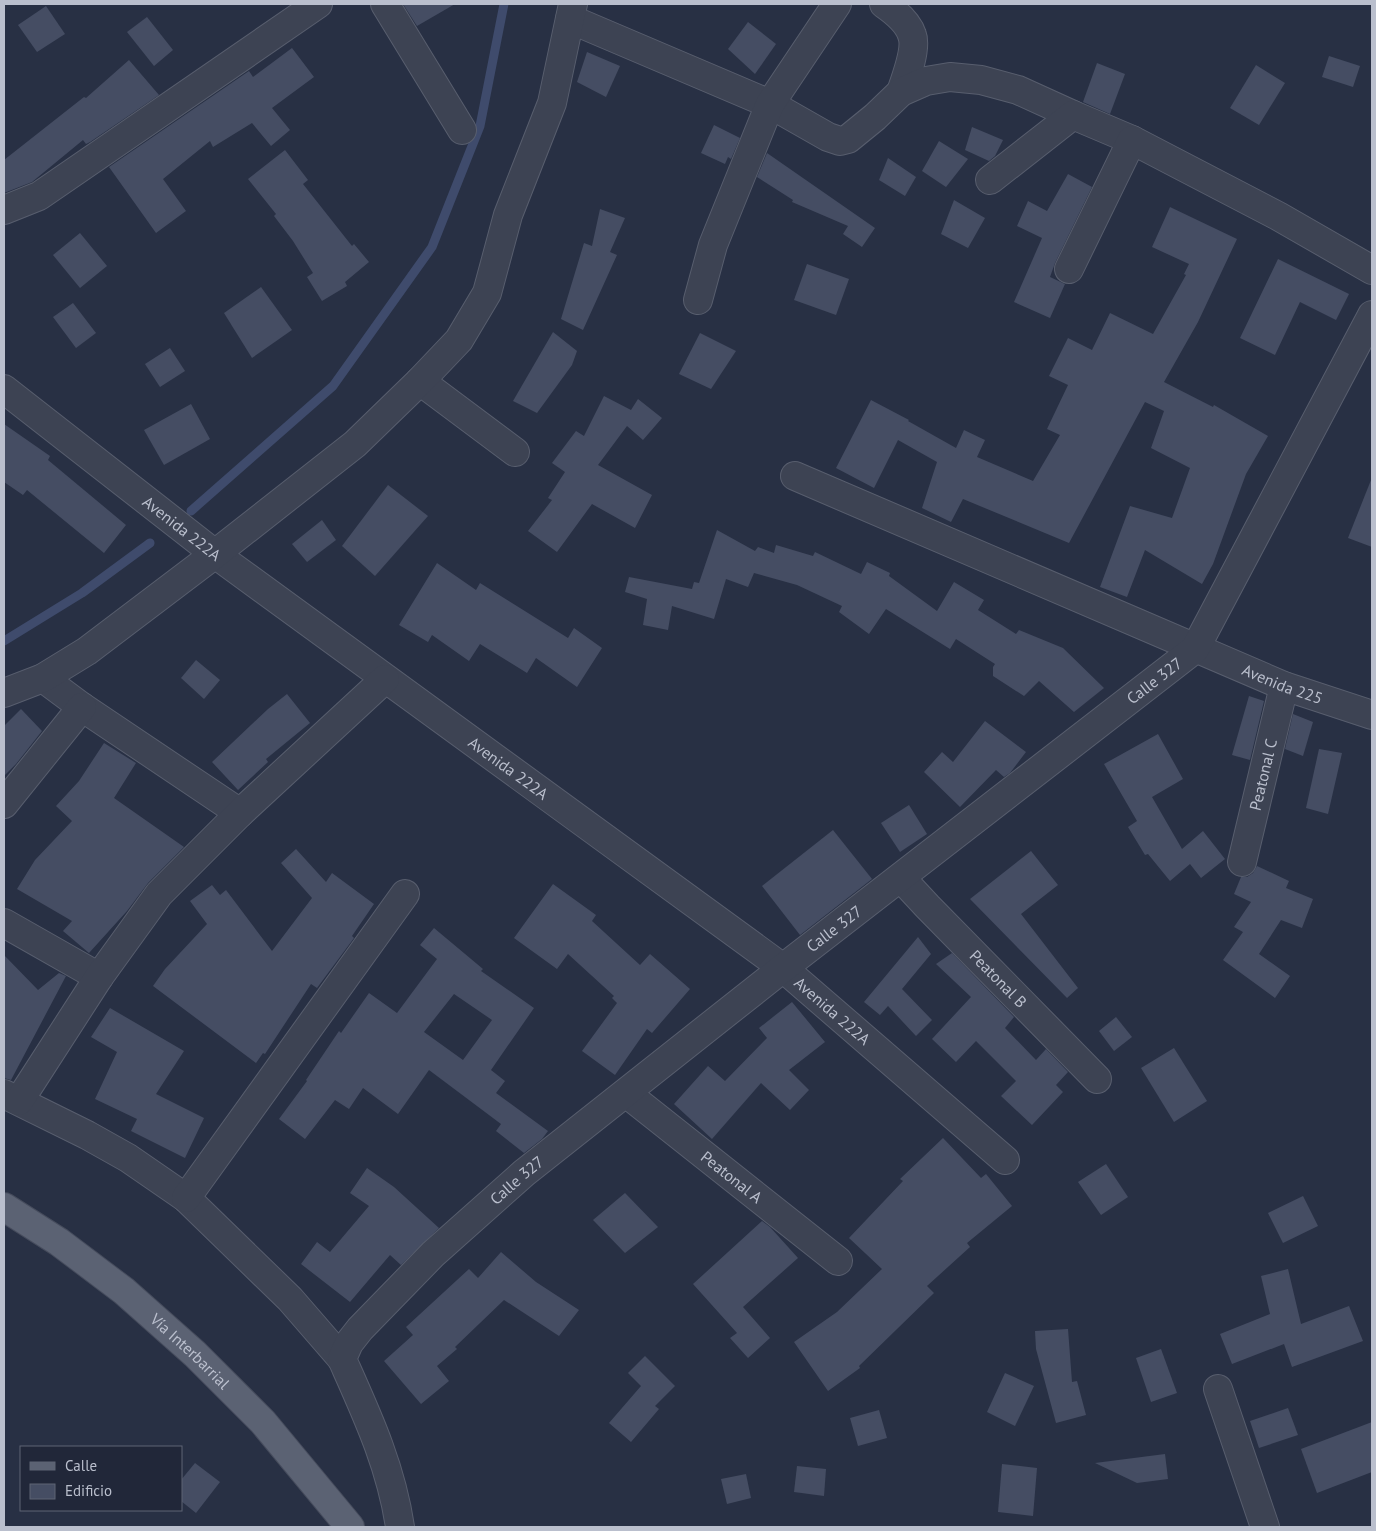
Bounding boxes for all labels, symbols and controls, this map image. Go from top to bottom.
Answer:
street label: Avenida 222A [139,491,226,565]
street label: Calle 327 [1123,653,1186,708]
street label: Avenida 225 [1239,659,1325,708]
street label: Avenida 222A [465,732,553,804]
street label: Peatonal C [1245,737,1281,812]
street label: Calle 327 [802,901,866,956]
street label: Peatonal B [966,945,1031,1012]
street label: Avenida 222A [790,972,875,1049]
street label: Peatonal A [697,1146,767,1208]
street label: Calle 327 [486,1151,548,1209]
street label: Vía Interbarrial [146,1308,234,1393]
legend [20,1446,182,1511]
text: Calle [65,1456,97,1475]
text: Edificio [65,1481,112,1500]

